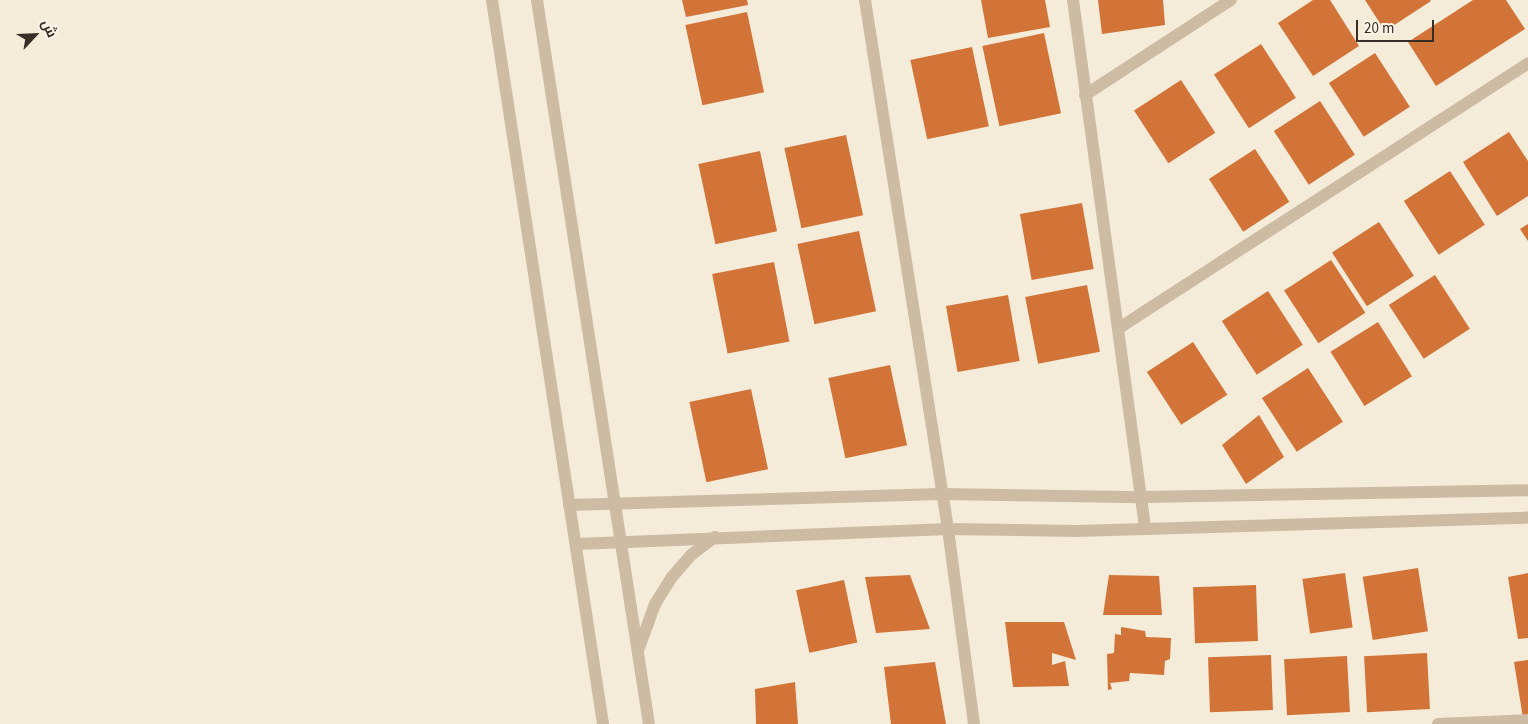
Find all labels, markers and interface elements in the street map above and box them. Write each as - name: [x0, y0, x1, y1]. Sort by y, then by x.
- north arrow: [10, 10, 60, 60]
- scale bar: [1358, 10, 1436, 42]
- text: ش: [36, 16, 61, 41]
- text: 20 m: [1364, 18, 1394, 39]

